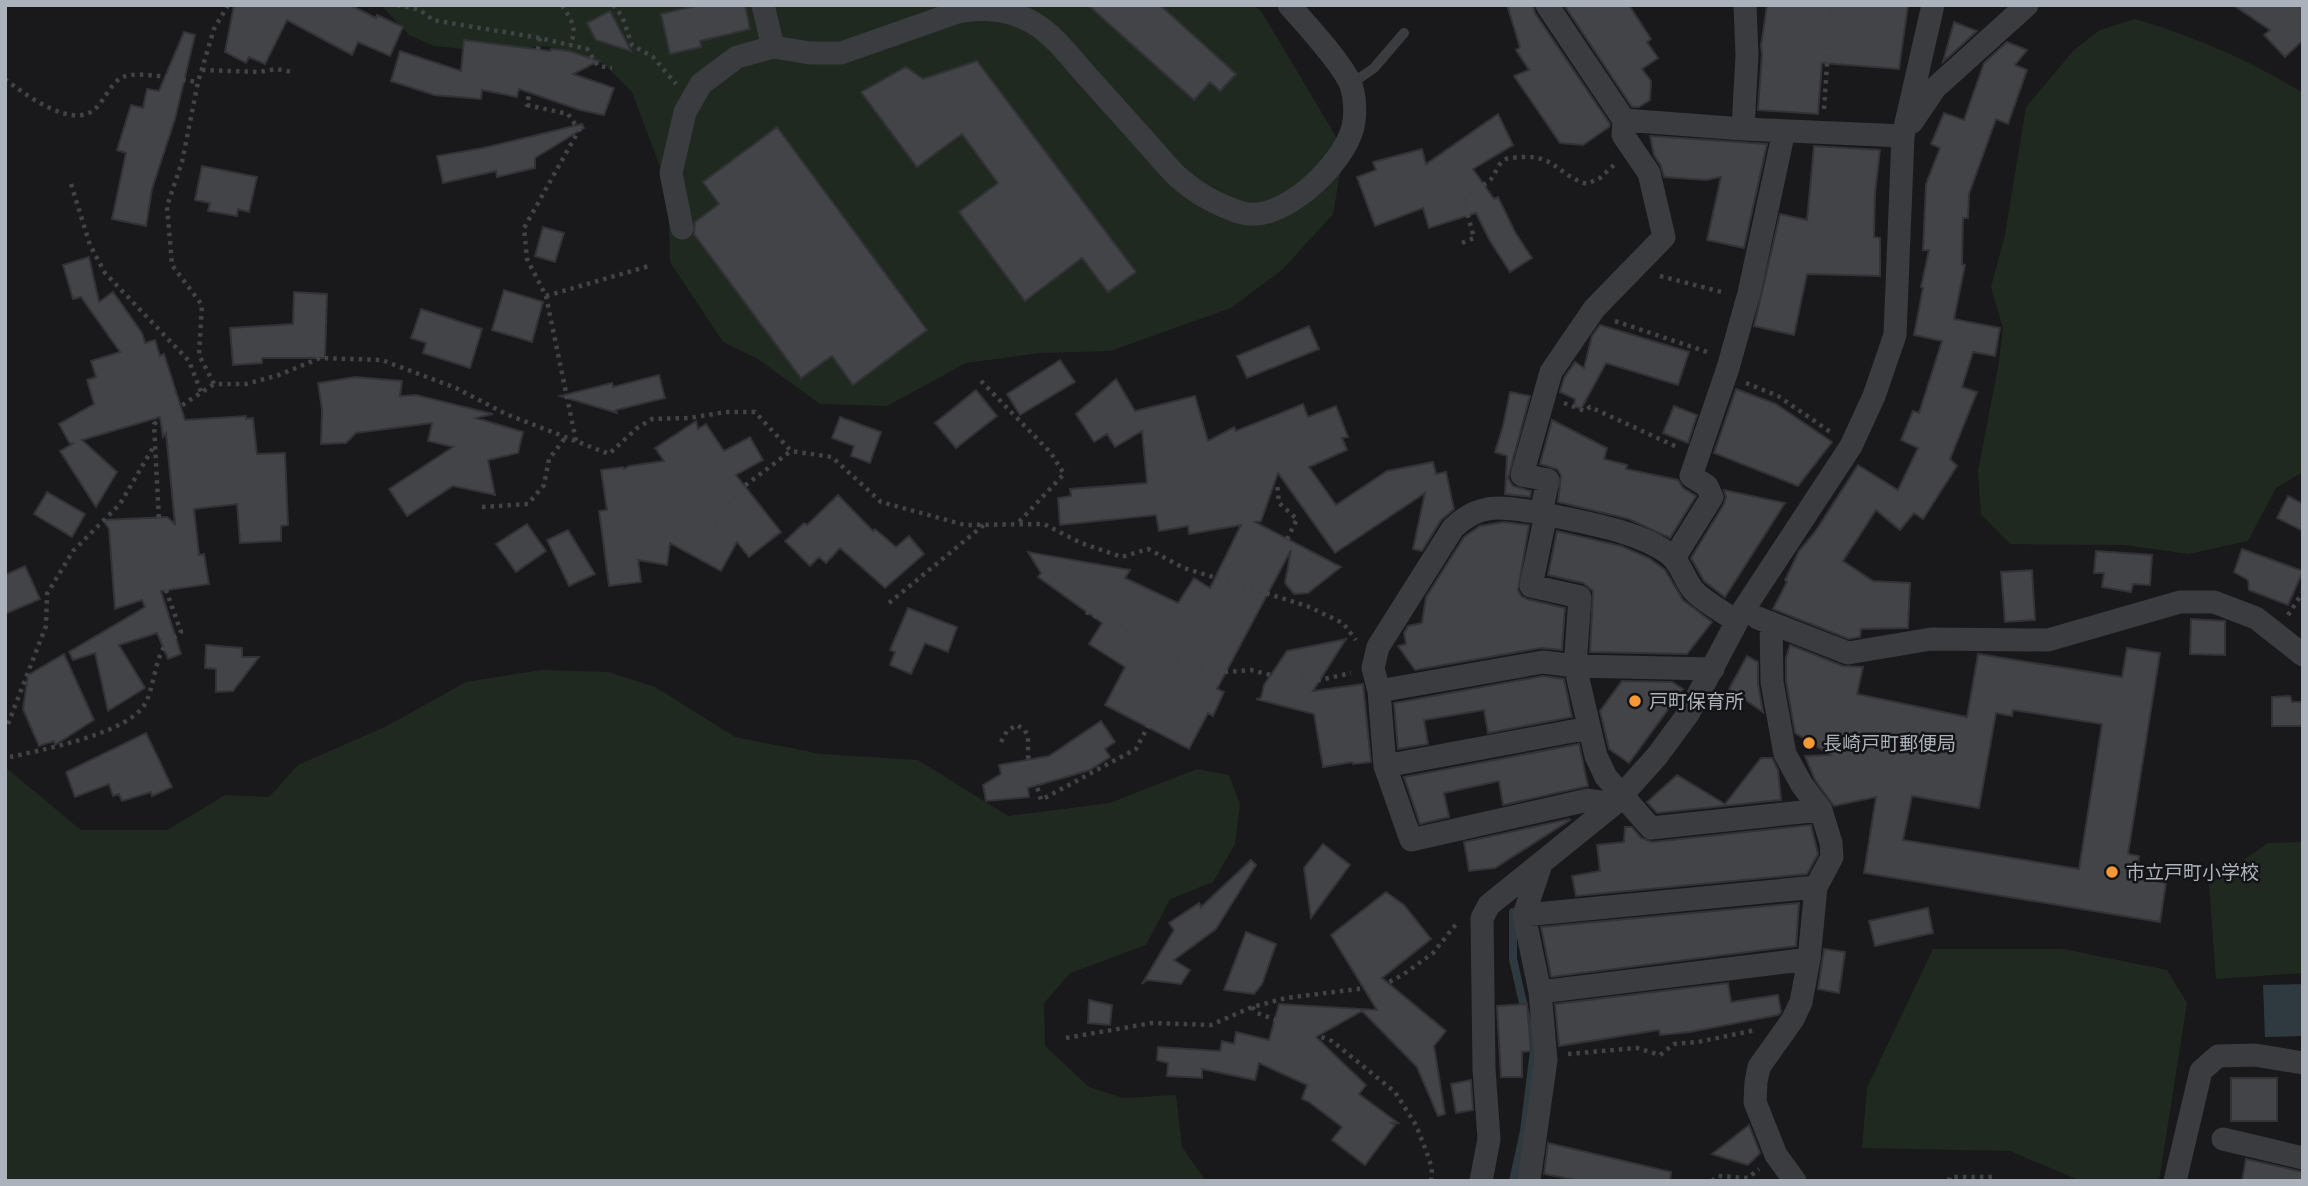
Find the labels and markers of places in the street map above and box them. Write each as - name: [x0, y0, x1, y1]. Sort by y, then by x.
- place label: 戸町保育所: [1649, 690, 1744, 712]
- marker: 戸町保育所: [1627, 693, 1643, 709]
- place label: 長崎戸町郵便局: [1823, 732, 1956, 754]
- marker: 長崎戸町郵便局: [1801, 735, 1817, 751]
- place label: 市立戸町小学校: [2126, 861, 2259, 883]
- marker: 市立戸町小学校: [2104, 864, 2120, 880]

